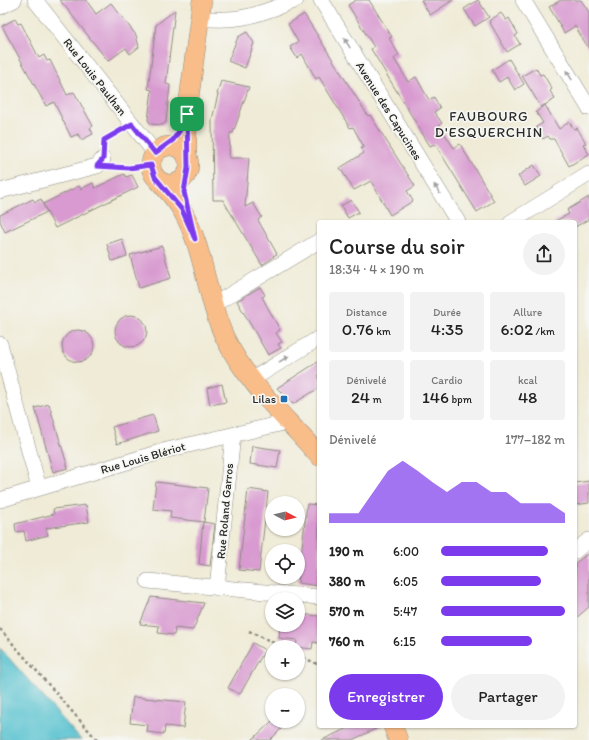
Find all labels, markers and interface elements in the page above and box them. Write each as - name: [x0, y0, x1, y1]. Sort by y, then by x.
- street label: Rue Louis Paulhan: [60, 35, 130, 119]
- one-way arrow: [343, 38, 351, 48]
- street label: Avenue des Capucines: [353, 59, 425, 163]
- one-way arrow: [565, 69, 572, 80]
- pin: [170, 97, 204, 131]
- icon: arrive: [176, 103, 198, 125]
- district label: FAUBOURG D'ESQUERCHIN: [435, 108, 543, 141]
- one-way arrow: [434, 183, 441, 195]
- text: Course du soir: [329, 233, 464, 260]
- button: share: [523, 233, 565, 275]
- text: 18:34 · 4 × 190 m: [329, 262, 424, 277]
- text: Distance: [346, 306, 387, 319]
- text: Durée: [433, 306, 461, 319]
- text: Allure: [513, 306, 542, 319]
- text: 0.76: [342, 319, 374, 339]
- text: 4:35: [431, 319, 463, 339]
- text: 6:02: [501, 319, 533, 339]
- text: km: [374, 325, 391, 338]
- text: /km: [533, 325, 555, 338]
- one-way arrow: [278, 356, 290, 363]
- text: Dénivelé: [346, 374, 386, 387]
- text: Cardio: [431, 374, 463, 387]
- text: kcal: [518, 374, 537, 387]
- text: 24: [351, 387, 370, 407]
- text: 146: [422, 387, 449, 407]
- text: 48: [518, 387, 537, 407]
- place label: Lilas: [252, 392, 276, 406]
- text: m: [370, 393, 382, 406]
- text: bpm: [449, 393, 472, 406]
- marker: Lilas: [279, 394, 289, 404]
- text: Dénivelé: [329, 432, 377, 447]
- text: 177–182 m: [505, 432, 565, 447]
- street label: Rue Louis Blériot: [99, 439, 188, 477]
- street label: Rue Roland Garros: [214, 463, 236, 559]
- north arrow: [265, 496, 305, 536]
- map controls: [265, 496, 305, 728]
- button: locate: [265, 544, 305, 584]
- text: 190 m: [329, 544, 364, 559]
- text: 6:00: [393, 544, 419, 559]
- text: 380 m: [329, 574, 365, 589]
- text: 6:05: [393, 574, 418, 589]
- button: layers: [265, 592, 305, 632]
- text: 570 m: [329, 604, 364, 619]
- text: 5:47: [393, 604, 417, 619]
- text: 760 m: [329, 634, 364, 649]
- text: 6:15: [393, 634, 416, 649]
- button: +: [265, 640, 305, 680]
- button: Enregistrer: [329, 674, 443, 720]
- button: Partager: [451, 674, 565, 720]
- button: −: [265, 688, 305, 728]

